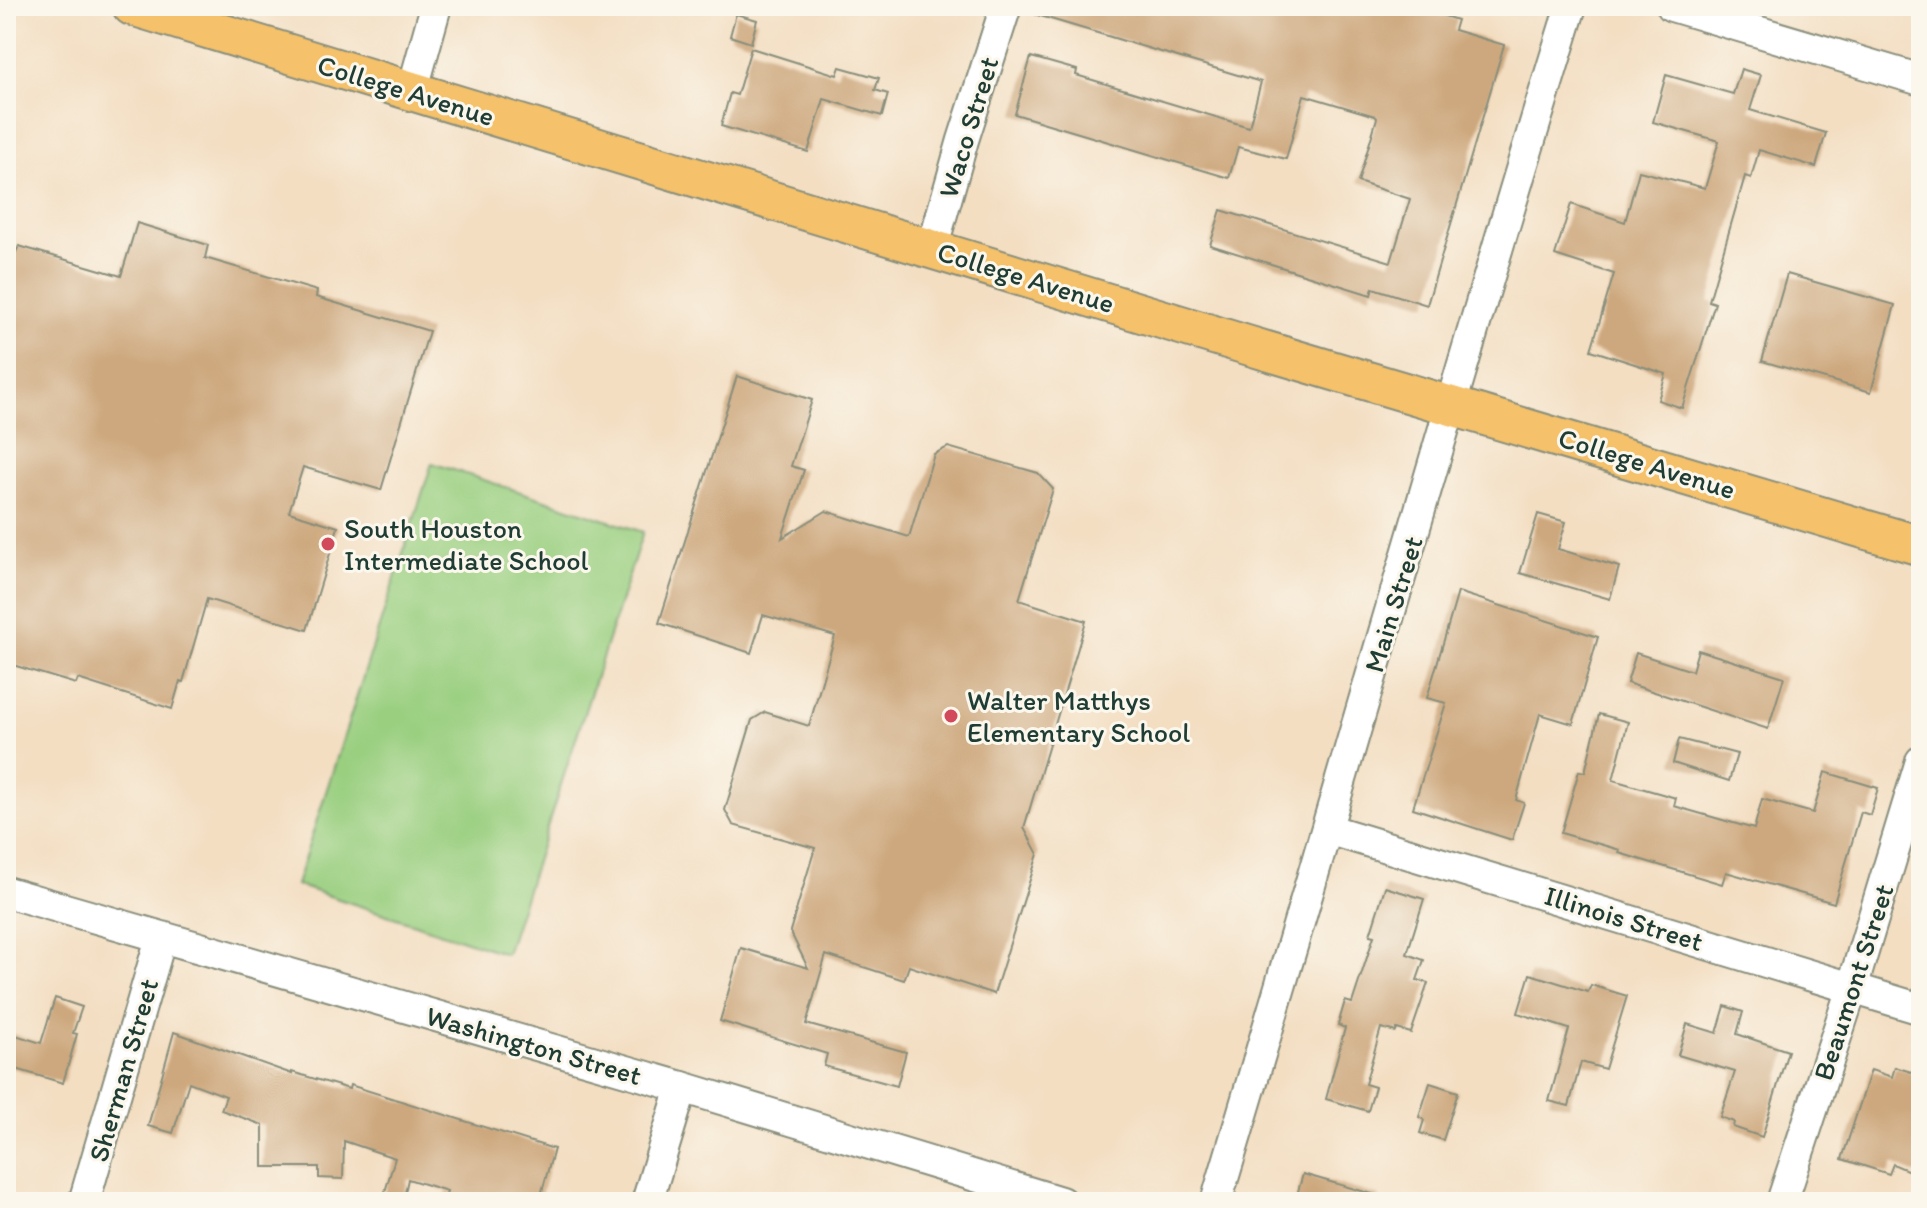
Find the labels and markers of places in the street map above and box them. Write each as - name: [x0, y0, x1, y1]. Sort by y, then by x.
- place label: South Houston Intermediate School: [344, 511, 589, 577]
- marker: South Houston Intermediate School: [319, 535, 337, 553]
- place label: Walter Matthys Elementary School: [967, 683, 1190, 749]
- marker: Walter Matthys Elementary School: [942, 707, 960, 725]

